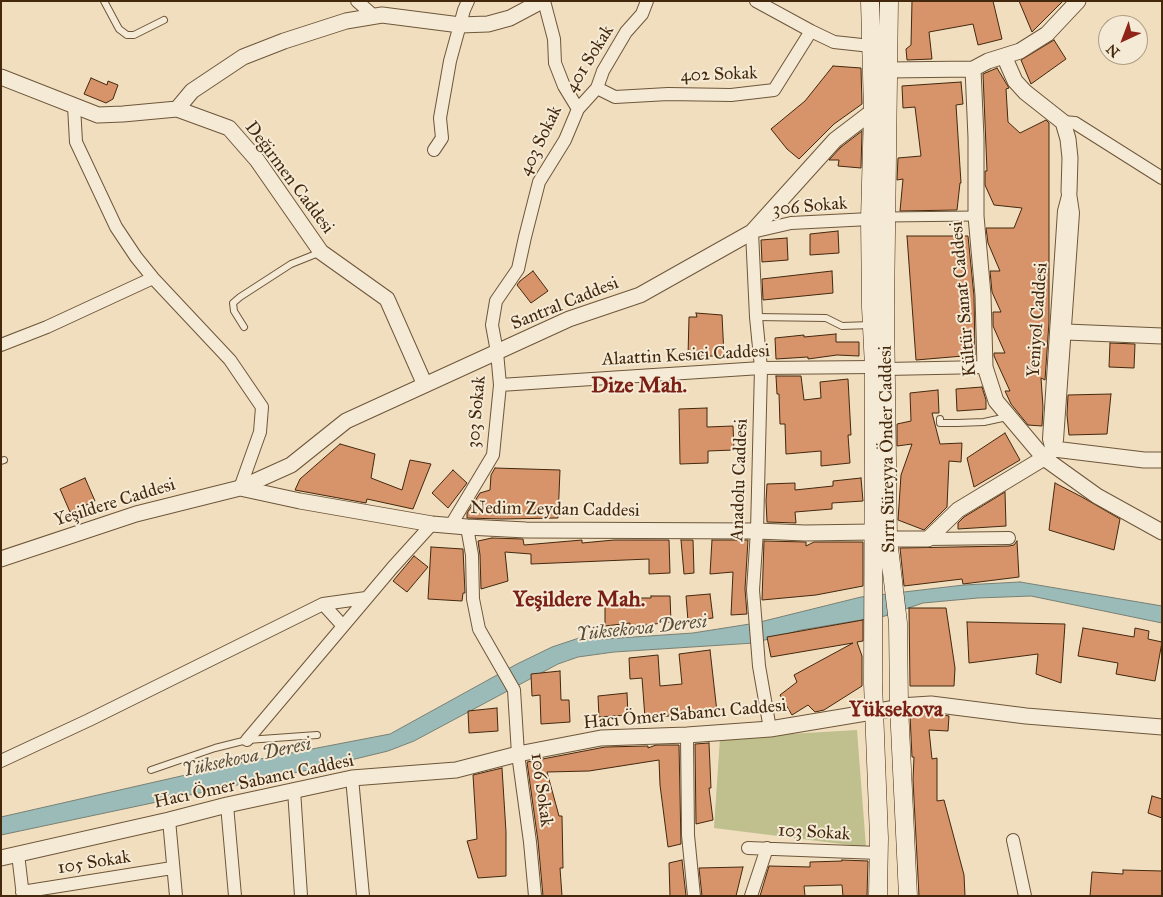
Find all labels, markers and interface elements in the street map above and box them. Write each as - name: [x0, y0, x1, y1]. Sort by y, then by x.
- north arrow: [1098, 15, 1148, 65]
- street label: 401 Sokak: [561, 21, 619, 97]
- text: N: [1103, 40, 1123, 61]
- street label: 402 Sokak: [680, 63, 758, 87]
- street label: 403 Sokak: [515, 102, 567, 180]
- street label: Değirmen Caddesi: [240, 118, 338, 238]
- street label: 306 Sokak: [772, 193, 848, 221]
- street label: Kültür Sanat Caddesi: [946, 220, 982, 378]
- street label: Yeniyol Caddesi: [1023, 262, 1053, 378]
- street label: Santral Caddesi: [508, 273, 622, 335]
- street label: Alaattin Kesici Caddesi: [601, 341, 771, 371]
- street label: Sırrı Süreyya Önder Caddesi: [875, 345, 901, 553]
- district label: Dize Mah.: [591, 374, 687, 400]
- street label: 303 Sokak: [463, 375, 491, 449]
- street label: Anadolu Caddesi: [727, 418, 753, 542]
- street label: Yeşildere Caddesi: [52, 474, 178, 532]
- street label: Nedim Zeydan Caddesi: [470, 498, 640, 522]
- district label: Yeşildere Mah.: [513, 588, 645, 614]
- water label: Yüksekova Deresi: [576, 611, 708, 647]
- street label: Hacı Ömer Sabancı Caddesi: [582, 695, 788, 735]
- district label: Yüksekova: [849, 698, 943, 724]
- water label: Yüksekova Deresi: [180, 733, 314, 783]
- street label: Hacı Ömer Sabancı Caddesi: [152, 750, 356, 814]
- street label: 106 Sokak: [525, 752, 557, 828]
- street label: 103 Sokak: [777, 820, 851, 846]
- street label: 105 Sokak: [56, 847, 132, 879]

